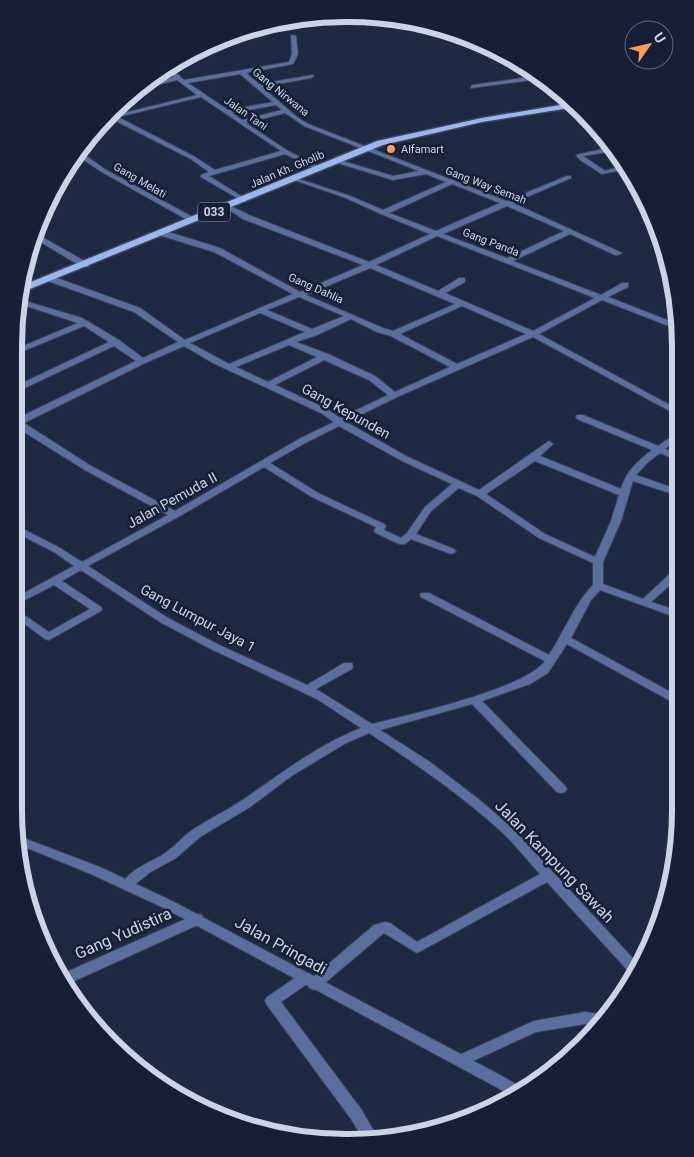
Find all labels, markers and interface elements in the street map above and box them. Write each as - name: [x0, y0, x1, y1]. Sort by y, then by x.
- north arrow: [624, 20, 674, 70]
- text: U: [651, 29, 669, 46]
- street label: Gang Nirwana: [250, 66, 312, 119]
- street label: Jalan Tani: [222, 94, 270, 133]
- marker: Alfamart: [385, 143, 397, 155]
- place label: Alfamart: [401, 143, 444, 156]
- street label: Jalan Kh. Gholib: [248, 148, 326, 191]
- street label: Gang Melati: [111, 160, 168, 201]
- street label: Gang Way Semah: [443, 164, 528, 207]
- road number: 033: [198, 202, 230, 222]
- street label: Gang Panda: [461, 226, 521, 259]
- street label: Gang Dahlia: [286, 271, 345, 306]
- street label: Gang Kepunden: [299, 380, 393, 442]
- street label: Jalan Pemuda II: [124, 469, 220, 531]
- street label: Gang Lumpur Jaya 1: [138, 581, 258, 655]
- street label: Jalan Kampung Sawah: [491, 796, 618, 927]
- street label: Gang Yudistira: [72, 904, 174, 963]
- street label: Jalan Pringadi: [232, 912, 330, 978]

